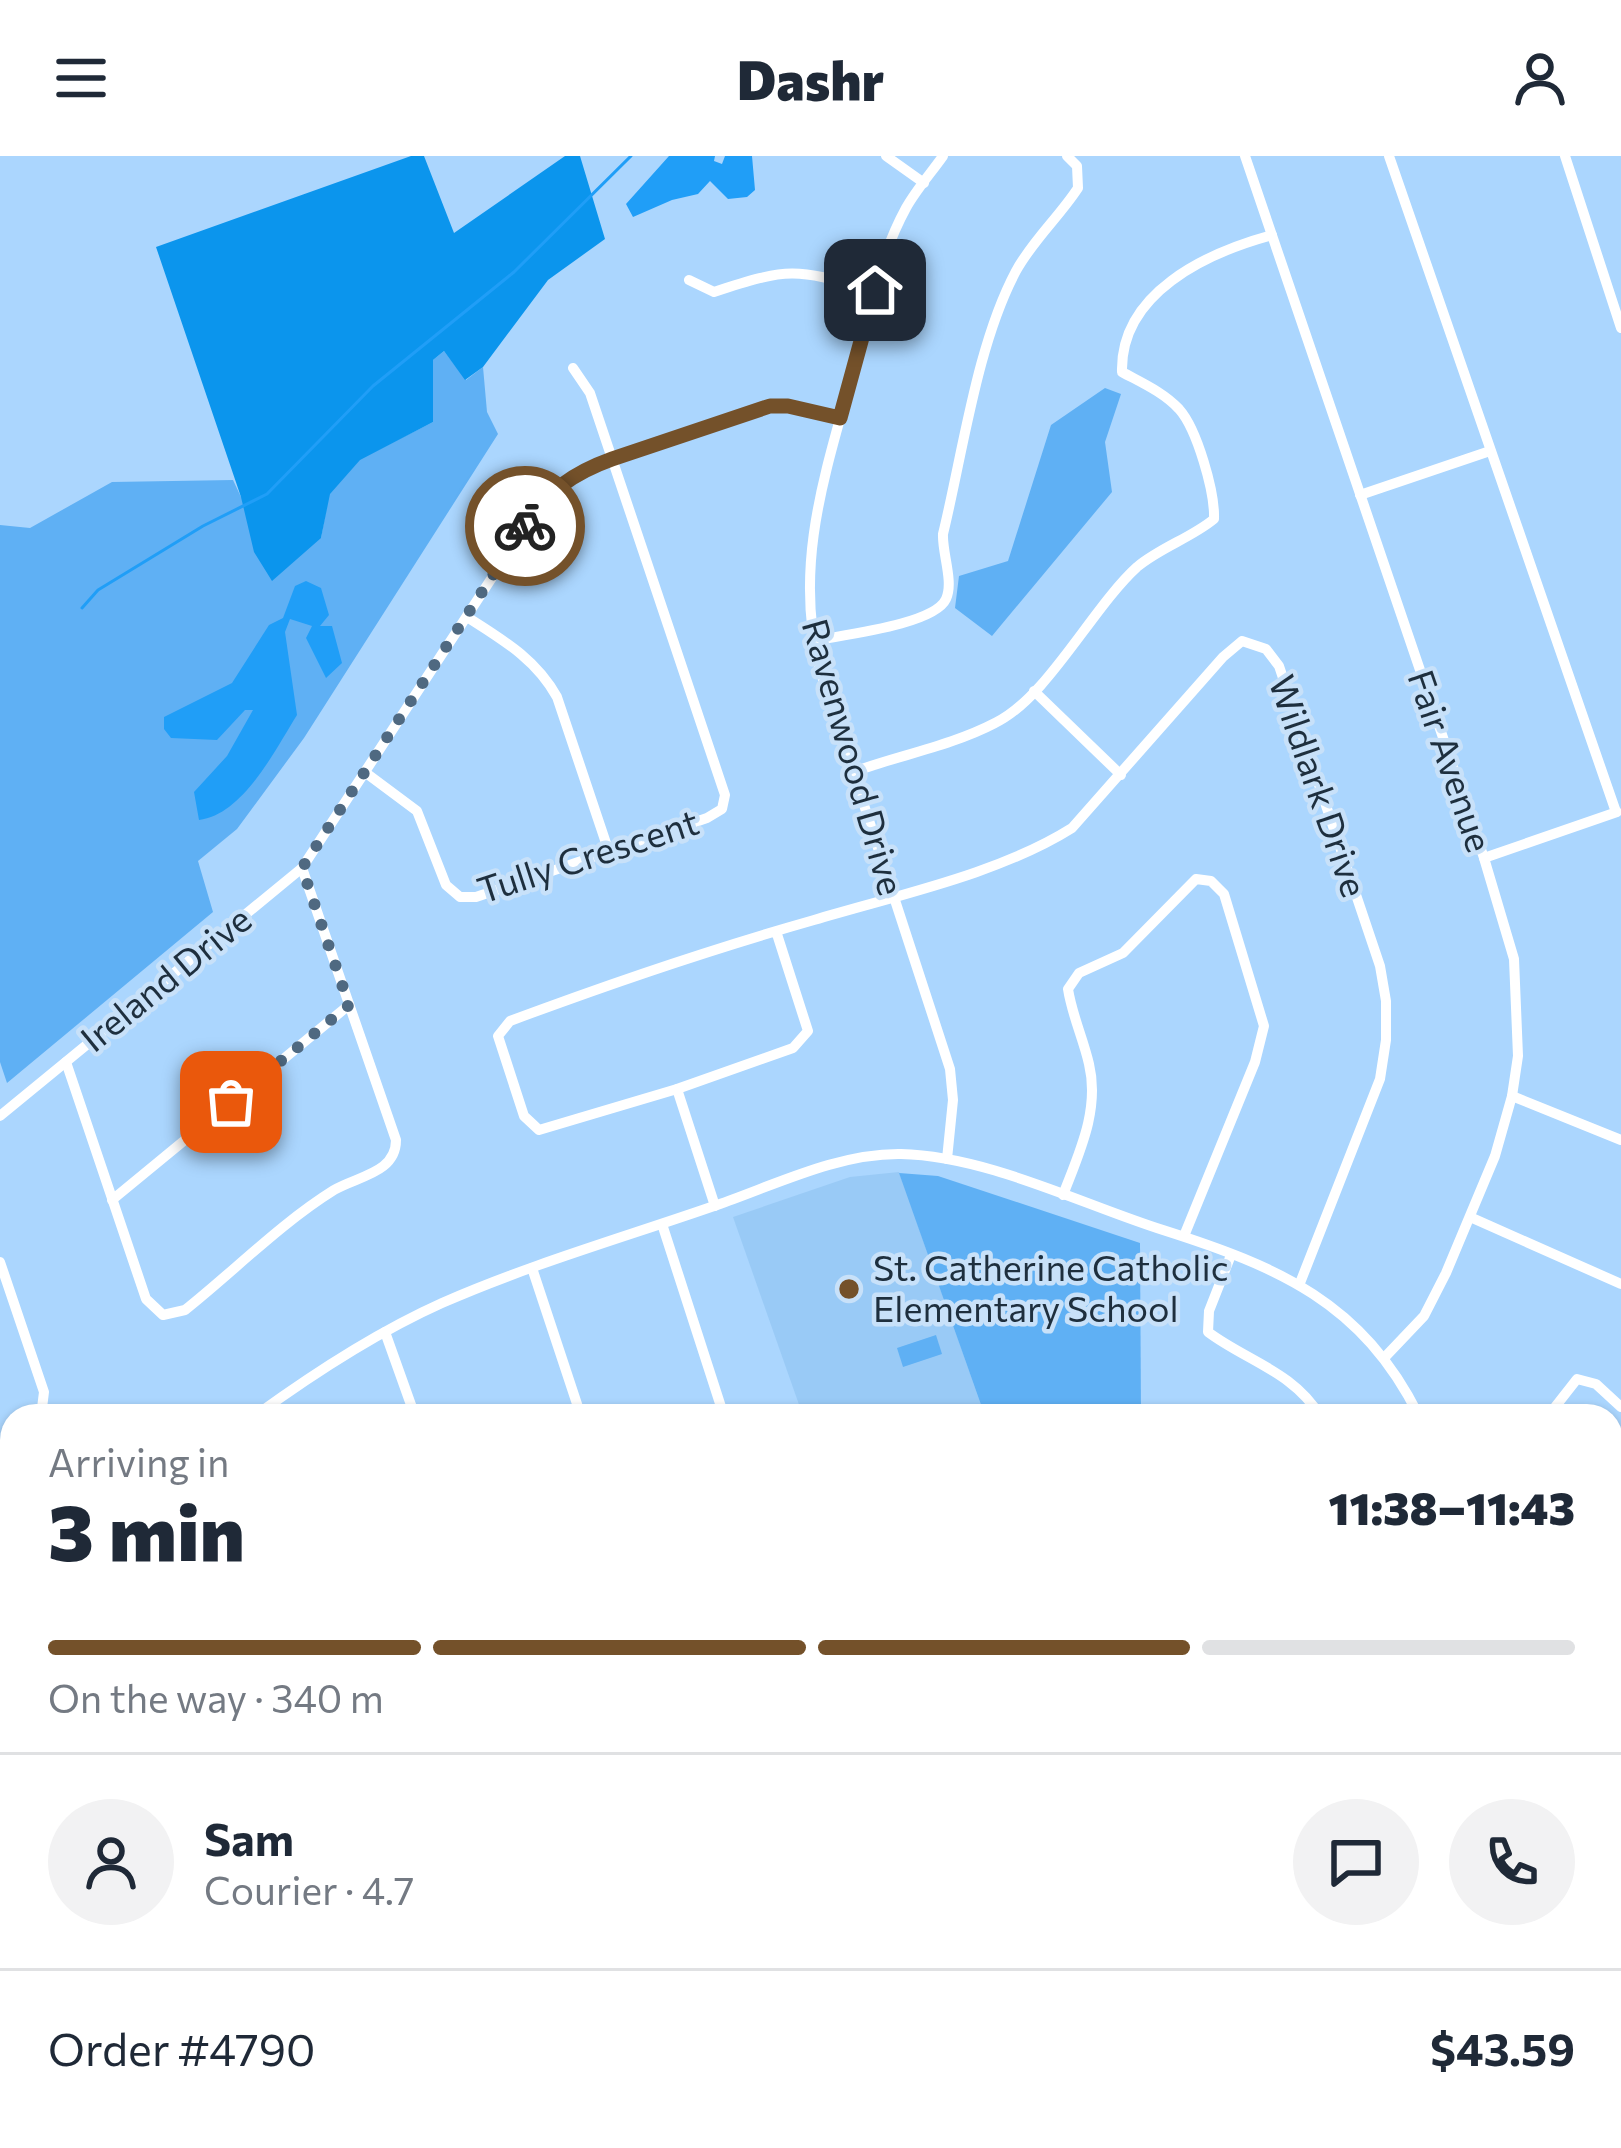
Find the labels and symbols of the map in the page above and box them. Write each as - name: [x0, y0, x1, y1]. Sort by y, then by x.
- pin: [824, 239, 926, 341]
- courier: [465, 466, 585, 586]
- street label: Ravenwood Drive: [794, 613, 915, 900]
- street label: Fair Avenue: [1400, 664, 1504, 857]
- street label: Wildlark Drive: [1261, 669, 1378, 902]
- street label: Tully Crescent: [471, 798, 704, 911]
- street label: Ireland Drive: [71, 896, 259, 1059]
- pin: [180, 1051, 282, 1153]
- place label: St. Catherine Catholic Elementary School: [873, 1244, 1229, 1329]
- marker: St. Catherine Catholic Elementary School: [836, 1276, 862, 1302]

